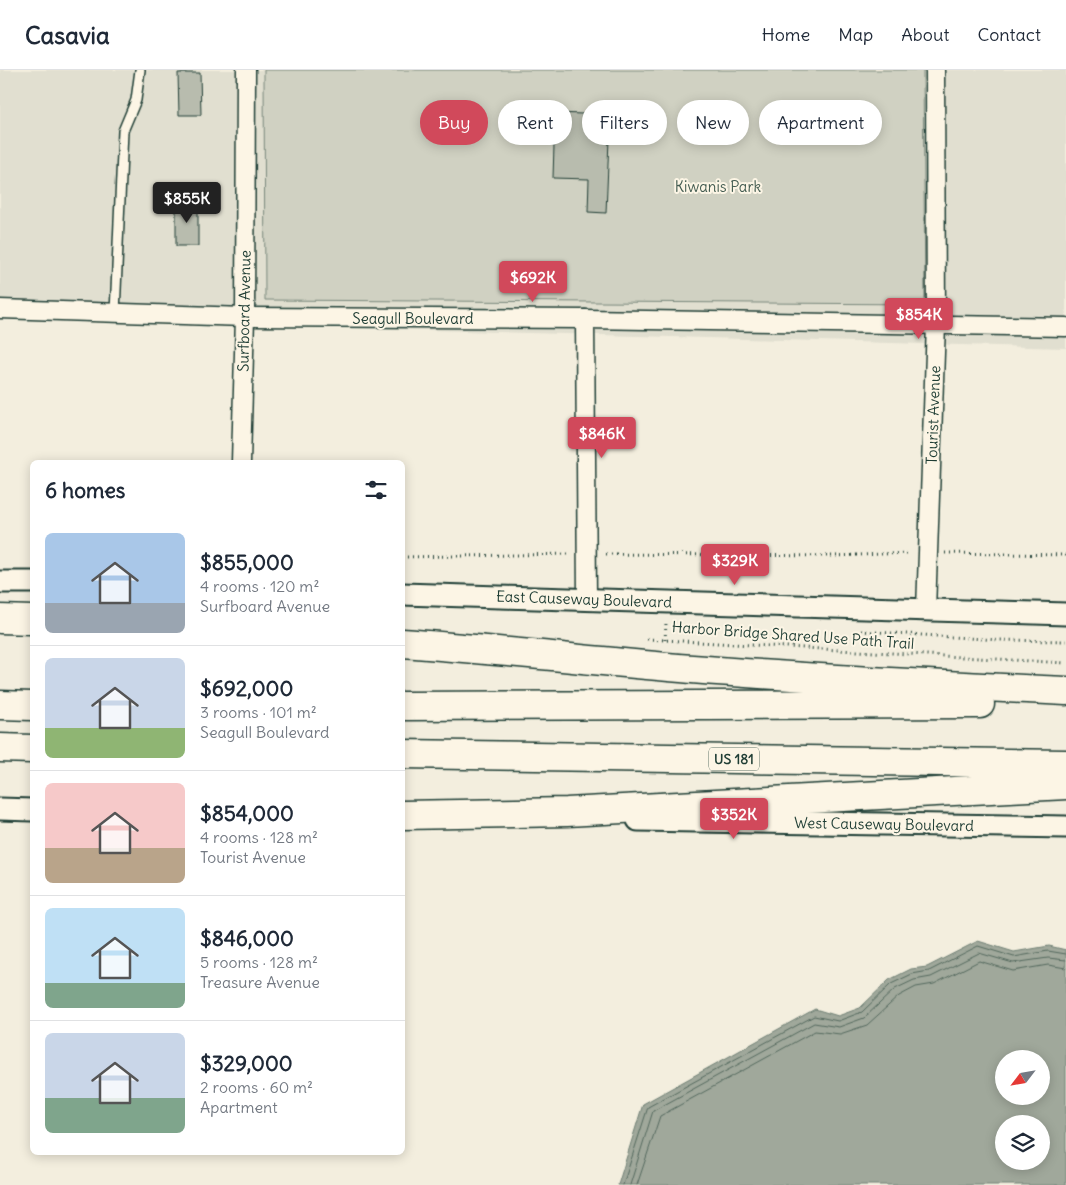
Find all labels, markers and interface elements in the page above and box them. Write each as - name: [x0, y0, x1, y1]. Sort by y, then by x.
- text: Casavia: [25, 20, 110, 50]
- text: Home: [762, 23, 810, 46]
- text: Map: [838, 23, 873, 46]
- text: About: [901, 23, 949, 46]
- text: Contact: [977, 23, 1041, 46]
- chip: Buy: [420, 100, 488, 145]
- chip: Rent: [498, 100, 572, 145]
- chip: Filters: [582, 100, 667, 145]
- chip: New: [677, 100, 749, 145]
- chip: Apartment: [759, 100, 882, 145]
- park label: Kiwanis Park: [675, 177, 762, 196]
- pin: $855K: [152, 182, 222, 224]
- text: $855K: [164, 188, 210, 208]
- street label: Surfboard Avenue: [233, 250, 255, 372]
- pin: $692K: [498, 260, 568, 303]
- text: $692K: [510, 267, 556, 287]
- pin: $854K: [884, 298, 954, 340]
- text: $854K: [896, 304, 942, 324]
- street label: Seagull Boulevard: [352, 309, 474, 328]
- street label: Tourist Avenue: [922, 365, 944, 465]
- pin: $846K: [567, 416, 637, 459]
- text: $846K: [579, 423, 625, 443]
- icon: filters: [362, 476, 390, 504]
- text: 6 homes: [45, 477, 125, 504]
- pin: $329K: [700, 544, 770, 586]
- text: $855,000: [200, 549, 294, 576]
- text: $329K: [712, 550, 758, 570]
- icon: home: [85, 553, 145, 613]
- text: 4 rooms · 120 m²: [200, 576, 319, 596]
- street label: East Causeway Boulevard: [496, 586, 672, 612]
- text: Surfboard Avenue: [200, 596, 330, 616]
- street label: Harbor Bridge Shared Use Path Trail: [671, 617, 915, 653]
- text: $692,000: [200, 675, 293, 702]
- icon: home: [85, 678, 145, 738]
- text: 3 rooms · 101 m²: [200, 702, 317, 722]
- text: Seagull Boulevard: [200, 722, 329, 742]
- road number: US 181: [709, 748, 759, 771]
- pin: $352K: [699, 798, 769, 840]
- text: $854,000: [200, 800, 294, 827]
- icon: home: [85, 803, 145, 863]
- text: $352K: [711, 804, 757, 824]
- street label: West Causeway Boulevard: [794, 813, 974, 835]
- text: 4 rooms · 128 m²: [200, 827, 318, 847]
- text: Tourist Avenue: [200, 847, 306, 867]
- text: $846,000: [200, 925, 294, 952]
- icon: home: [85, 928, 145, 988]
- text: 5 rooms · 128 m²: [200, 952, 318, 972]
- text: Treasure Avenue: [200, 972, 320, 992]
- text: $329,000: [200, 1050, 293, 1077]
- north arrow: [995, 1050, 1050, 1105]
- map controls: [995, 1050, 1050, 1170]
- icon: home: [85, 1053, 145, 1113]
- text: 2 rooms · 60 m²: [200, 1077, 313, 1097]
- text: Apartment: [200, 1097, 278, 1117]
- button: layers: [995, 1115, 1050, 1170]

